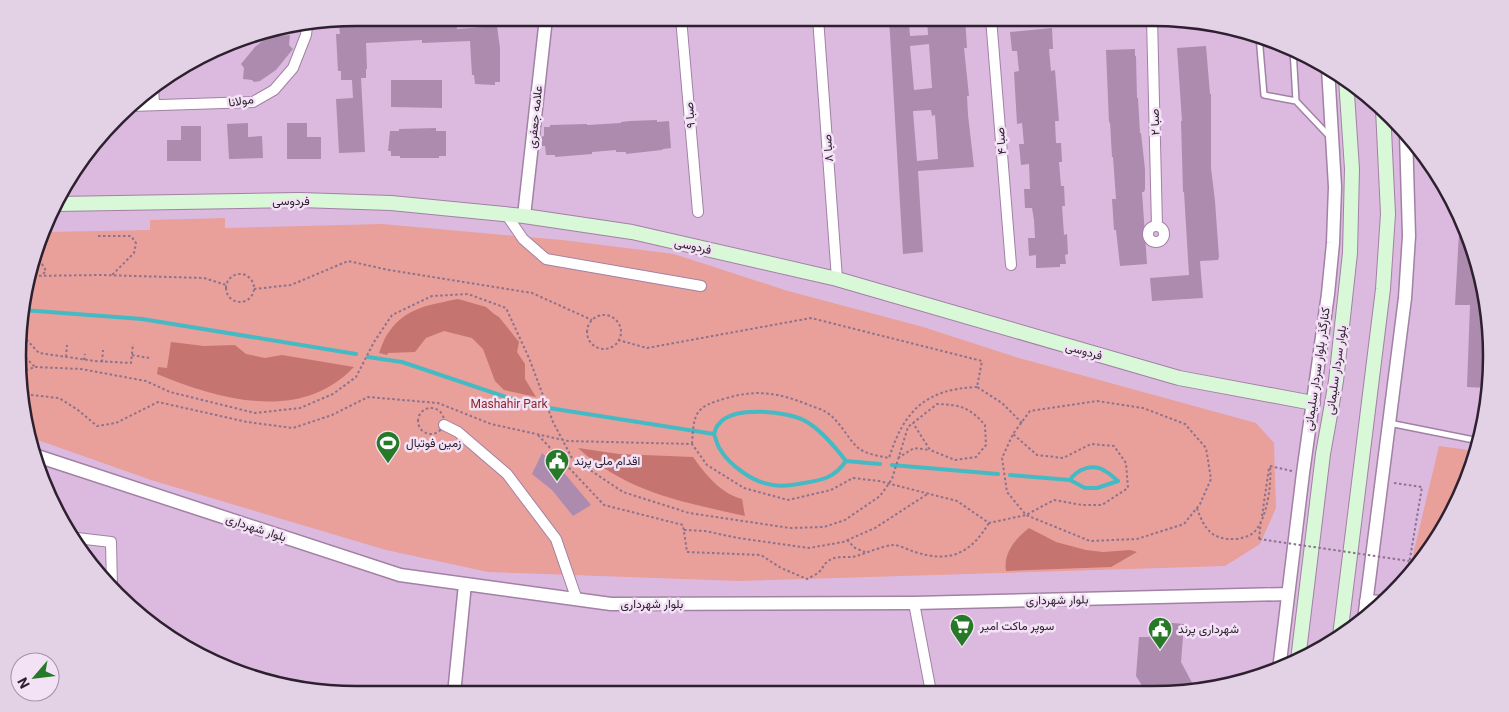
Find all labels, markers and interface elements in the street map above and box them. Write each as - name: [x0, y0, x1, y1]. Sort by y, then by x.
- street label: علامه جعفری: [525, 85, 546, 149]
- street label: مولانا: [228, 92, 255, 111]
- street label: صبا ۹: [682, 101, 698, 129]
- street label: صبا ۲: [1148, 108, 1162, 136]
- street label: صبا ۴: [993, 127, 1009, 155]
- street label: صبا ۸: [820, 134, 836, 162]
- street label: فردوسی: [272, 194, 310, 209]
- street label: فردوسی: [673, 235, 713, 258]
- street label: کنارگذر بلوار سردار سلیمانی: [1301, 306, 1334, 432]
- street label: بلوار سردار سلیمانی: [1323, 324, 1350, 416]
- street label: فردوسی: [1064, 339, 1104, 364]
- park label: Mashahir Park: [470, 397, 548, 411]
- sports icon: زمین فوتبال: [375, 430, 401, 464]
- place label: زمین فوتبال: [406, 436, 461, 451]
- public building icon: اقدام ملی پرند: [544, 448, 570, 482]
- place label: اقدام ملی پرند: [574, 454, 640, 469]
- street label: بلوار شهرداری: [224, 512, 288, 545]
- street label: بلوار شهرداری: [1025, 592, 1089, 609]
- street label: بلوار شهرداری: [621, 597, 683, 612]
- supermarket icon: سوپر ماکت امیر: [949, 613, 975, 647]
- public building icon: شهرداری پرند: [1147, 616, 1173, 650]
- place label: سوپر ماکت امیر: [979, 619, 1054, 634]
- place label: شهرداری پرند: [1178, 622, 1239, 637]
- north arrow: [10, 652, 60, 702]
- text: N: [14, 675, 33, 691]

